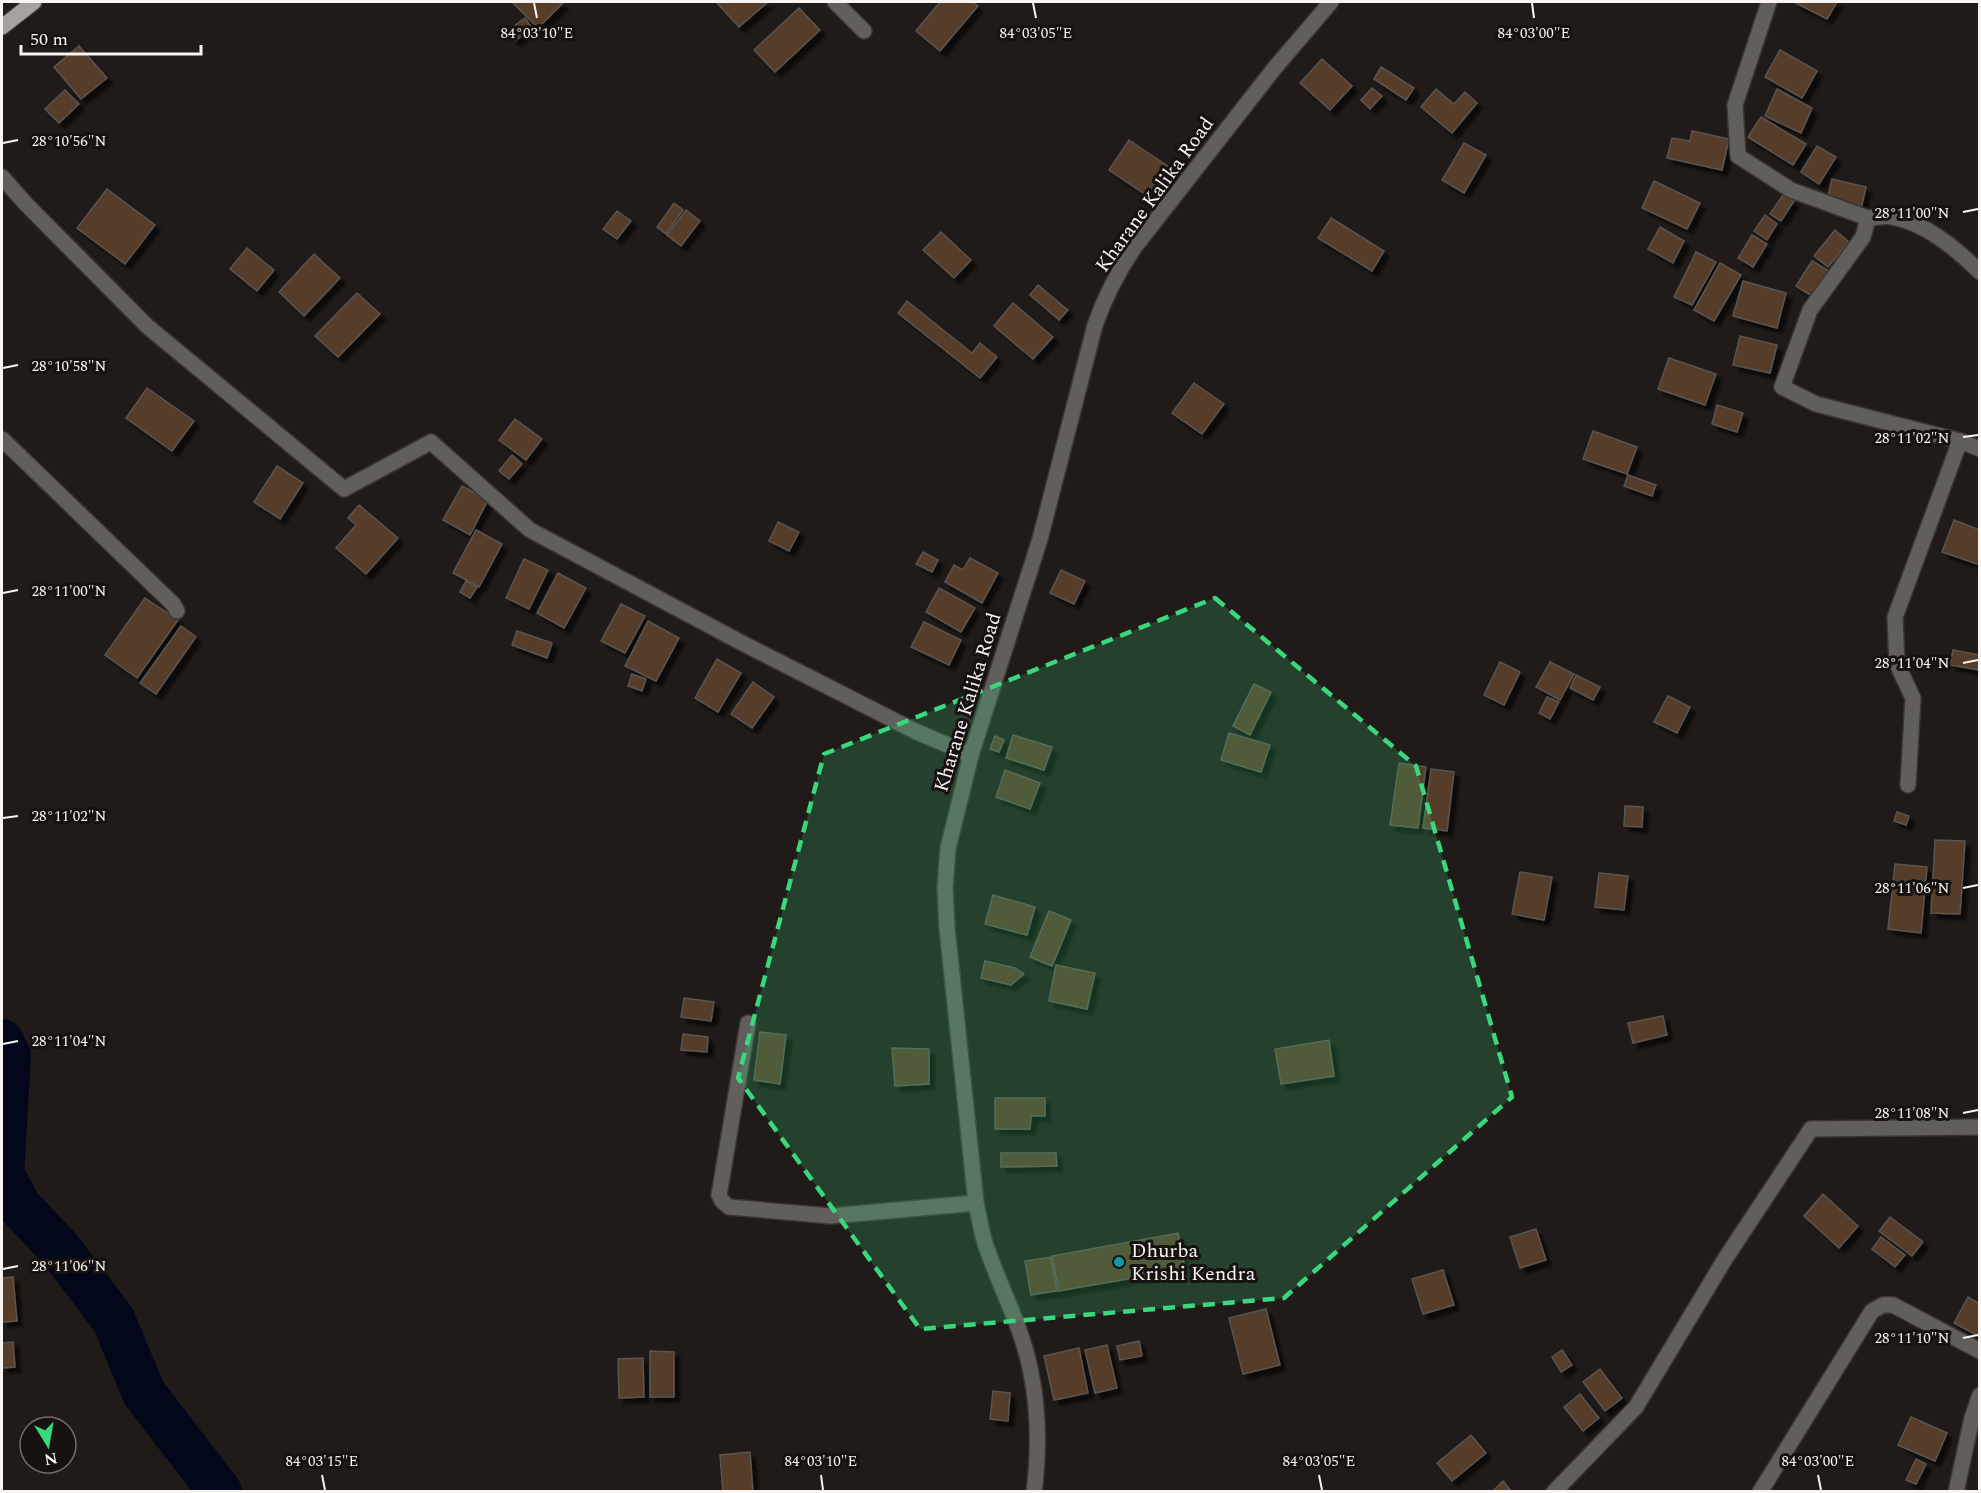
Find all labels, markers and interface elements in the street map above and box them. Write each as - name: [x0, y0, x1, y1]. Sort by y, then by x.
- scale bar: [21, 18, 201, 56]
- text: 84°03'10"E: [501, 22, 573, 45]
- text: 84°03'05"E: [1000, 22, 1072, 45]
- text: 84°03'00"E: [1498, 22, 1570, 45]
- text: 50 m: [30, 26, 68, 53]
- street label: Kharane Kalika Road: [1088, 111, 1222, 279]
- text: 28°10'56"N: [32, 130, 107, 153]
- text: 28°11'00"N: [1875, 202, 1950, 225]
- text: 28°10'58"N: [32, 355, 107, 378]
- text: 28°11'02"N: [1875, 427, 1950, 450]
- text: 28°11'00"N: [32, 580, 107, 603]
- street label: Kharane Kalika Road: [926, 609, 1010, 796]
- text: 28°11'04"N: [1875, 652, 1950, 675]
- text: 28°11'02"N: [32, 805, 107, 828]
- text: 28°11'06"N: [1875, 877, 1950, 900]
- text: 28°11'04"N: [32, 1030, 107, 1053]
- text: 28°11'08"N: [1875, 1102, 1950, 1125]
- place label: Dhurba Krishi Kendra: [1131, 1236, 1256, 1289]
- text: 28°11'06"N: [32, 1255, 107, 1278]
- marker: Dhurba Krishi Kendra: [1112, 1255, 1126, 1269]
- text: 28°11'10"N: [1875, 1327, 1950, 1350]
- north arrow: [18, 1415, 78, 1475]
- text: N: [42, 1446, 59, 1472]
- text: 84°03'15"E: [286, 1450, 358, 1473]
- text: 84°03'10"E: [785, 1450, 857, 1473]
- text: 84°03'05"E: [1283, 1450, 1355, 1473]
- text: 84°03'00"E: [1782, 1450, 1854, 1473]

